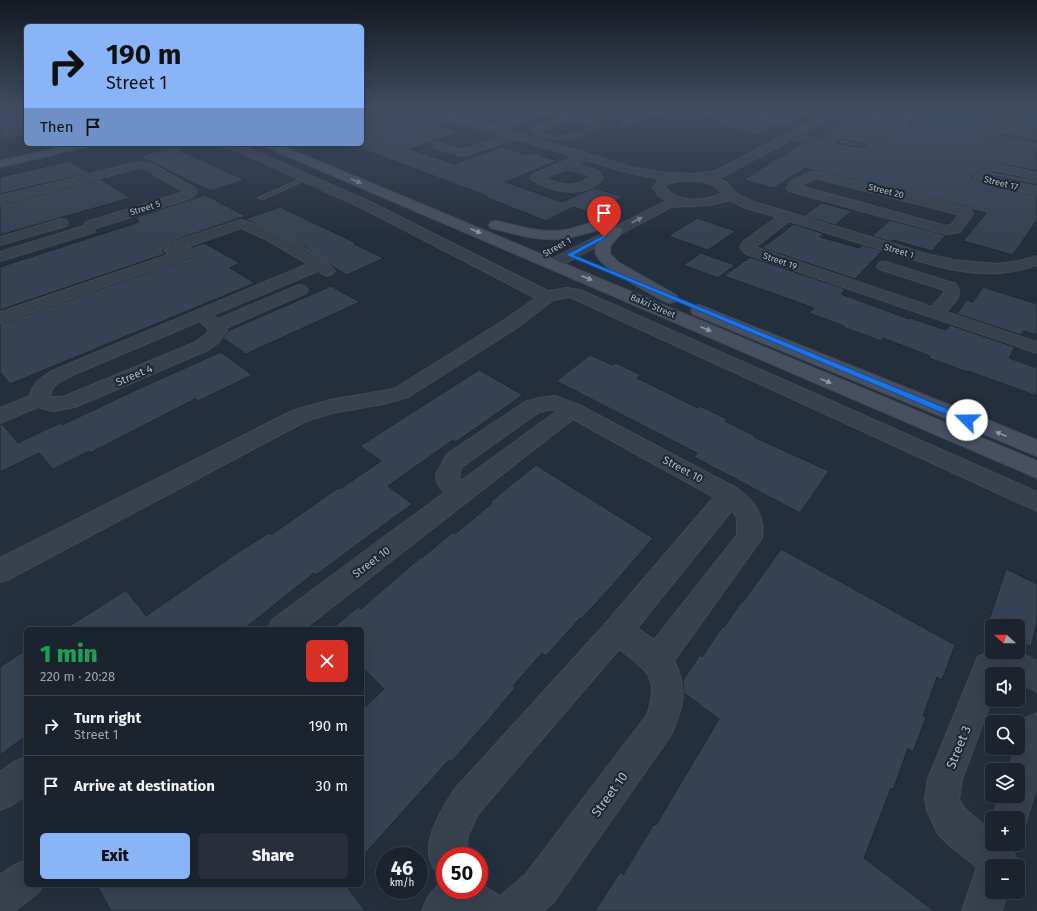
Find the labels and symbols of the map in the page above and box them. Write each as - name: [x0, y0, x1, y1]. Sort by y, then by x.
- street label: Street 17: [983, 174, 1019, 192]
- one-way arrow: [350, 178, 361, 184]
- street label: Street 20: [867, 182, 905, 200]
- pin: [587, 196, 621, 237]
- street label: Street 5: [129, 198, 162, 217]
- one-way arrow: [631, 217, 643, 223]
- one-way arrow: [470, 229, 482, 235]
- street label: Street 1: [541, 235, 573, 259]
- street label: Street 1: [883, 242, 915, 260]
- street label: Street 19: [762, 251, 799, 272]
- one-way arrow: [581, 275, 592, 281]
- street label: Bakri Street: [629, 292, 678, 320]
- one-way arrow: [701, 327, 713, 333]
- street label: Street 4: [114, 362, 155, 389]
- one-way arrow: [820, 378, 831, 384]
- position arrow: [946, 399, 988, 441]
- one-way arrow: [994, 430, 1006, 436]
- street label: Street 10: [660, 453, 705, 485]
- street label: Street 10: [350, 544, 393, 581]
- north arrow: [985, 619, 1025, 659]
- street label: Street 3: [943, 723, 974, 771]
- street label: Street 10: [588, 769, 631, 820]
- speed limit sign: 50: [436, 847, 488, 899]

